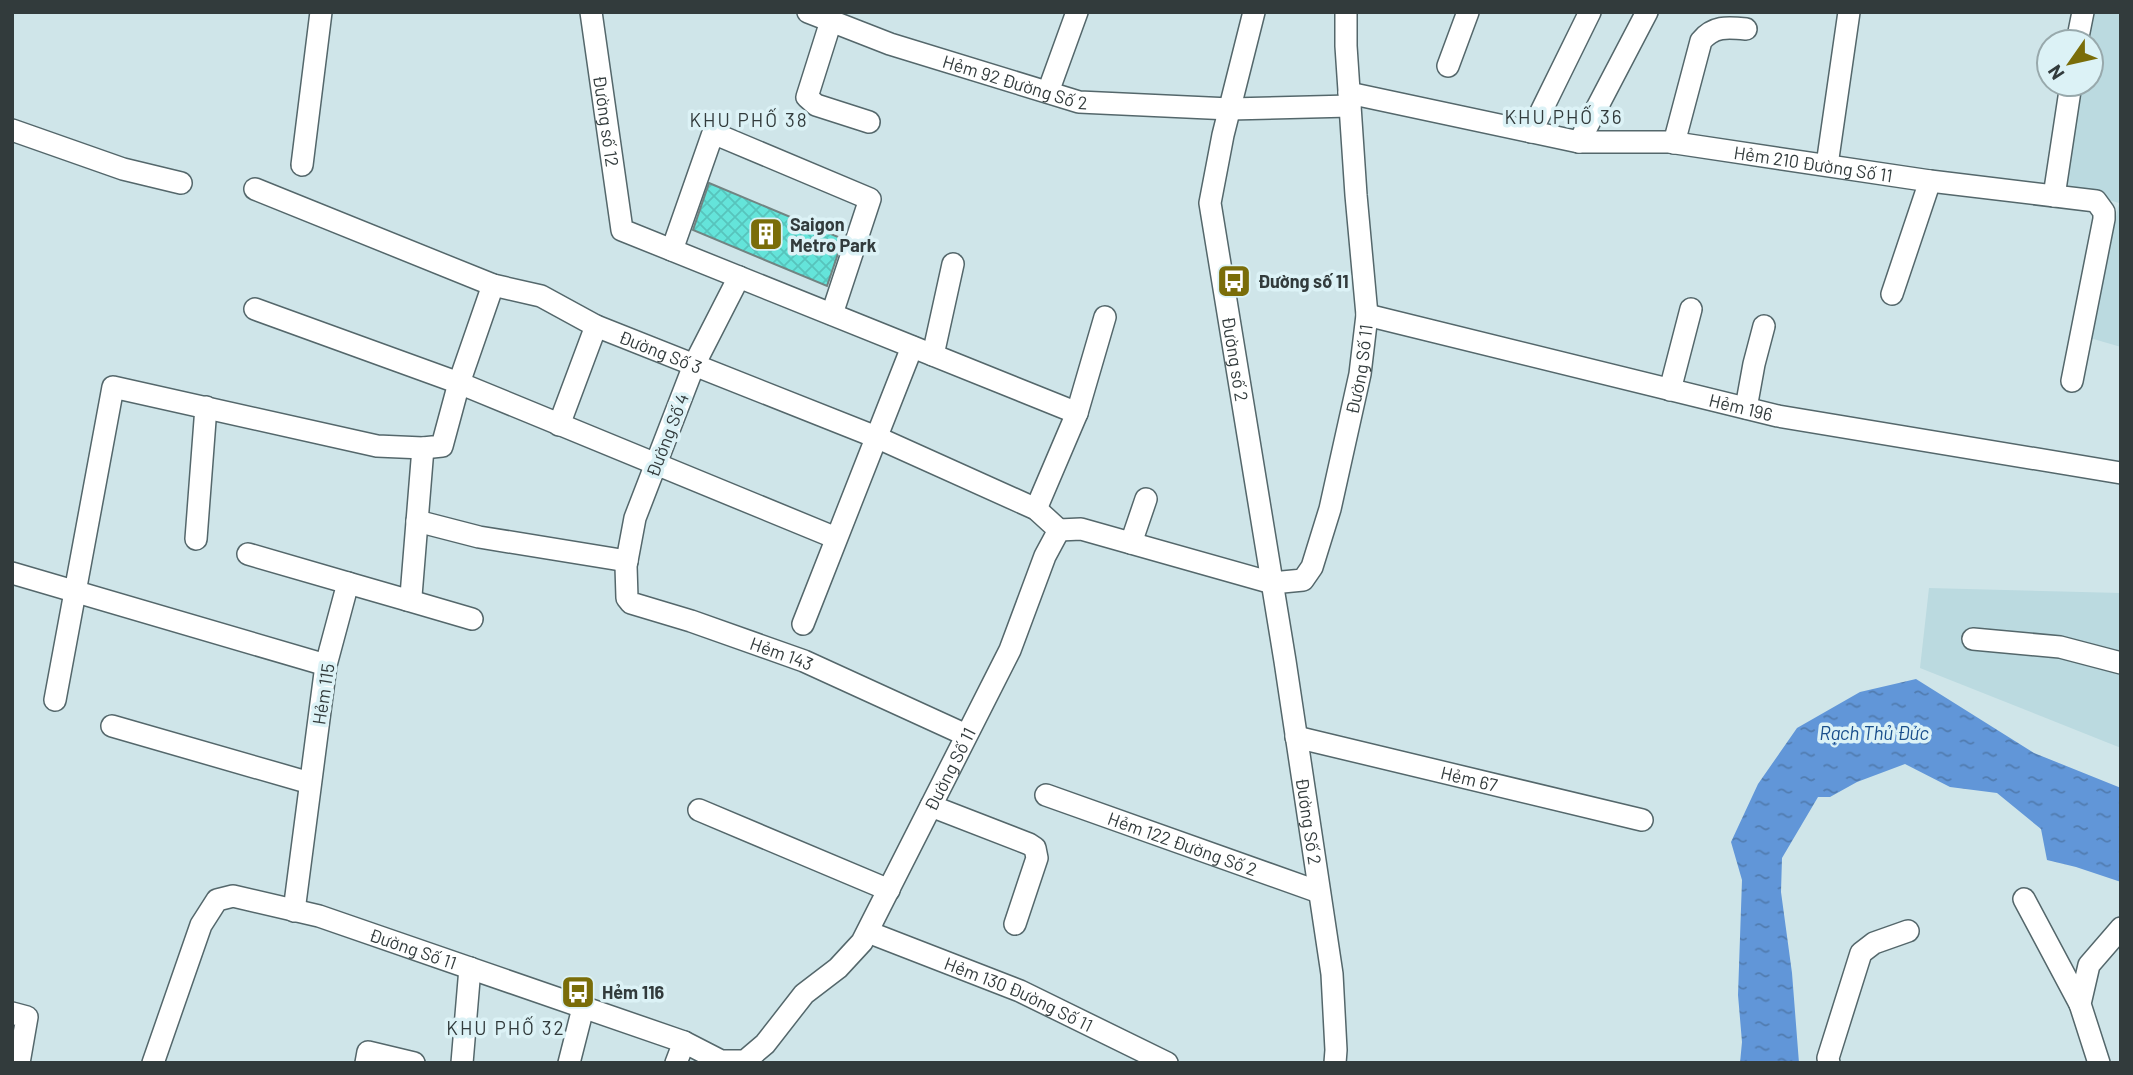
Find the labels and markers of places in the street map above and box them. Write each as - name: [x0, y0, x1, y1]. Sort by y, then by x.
- place label: Saigon Metro Park: [790, 213, 877, 256]
- building icon: Saigon Metro Park: [747, 215, 785, 253]
- bus stop icon: Đường số 11: [1215, 262, 1253, 300]
- place label: Đường số 11: [1258, 270, 1349, 292]
- bus stop icon: Hẻm 116: [559, 973, 597, 1011]
- place label: Hẻm 116: [602, 981, 665, 1003]

